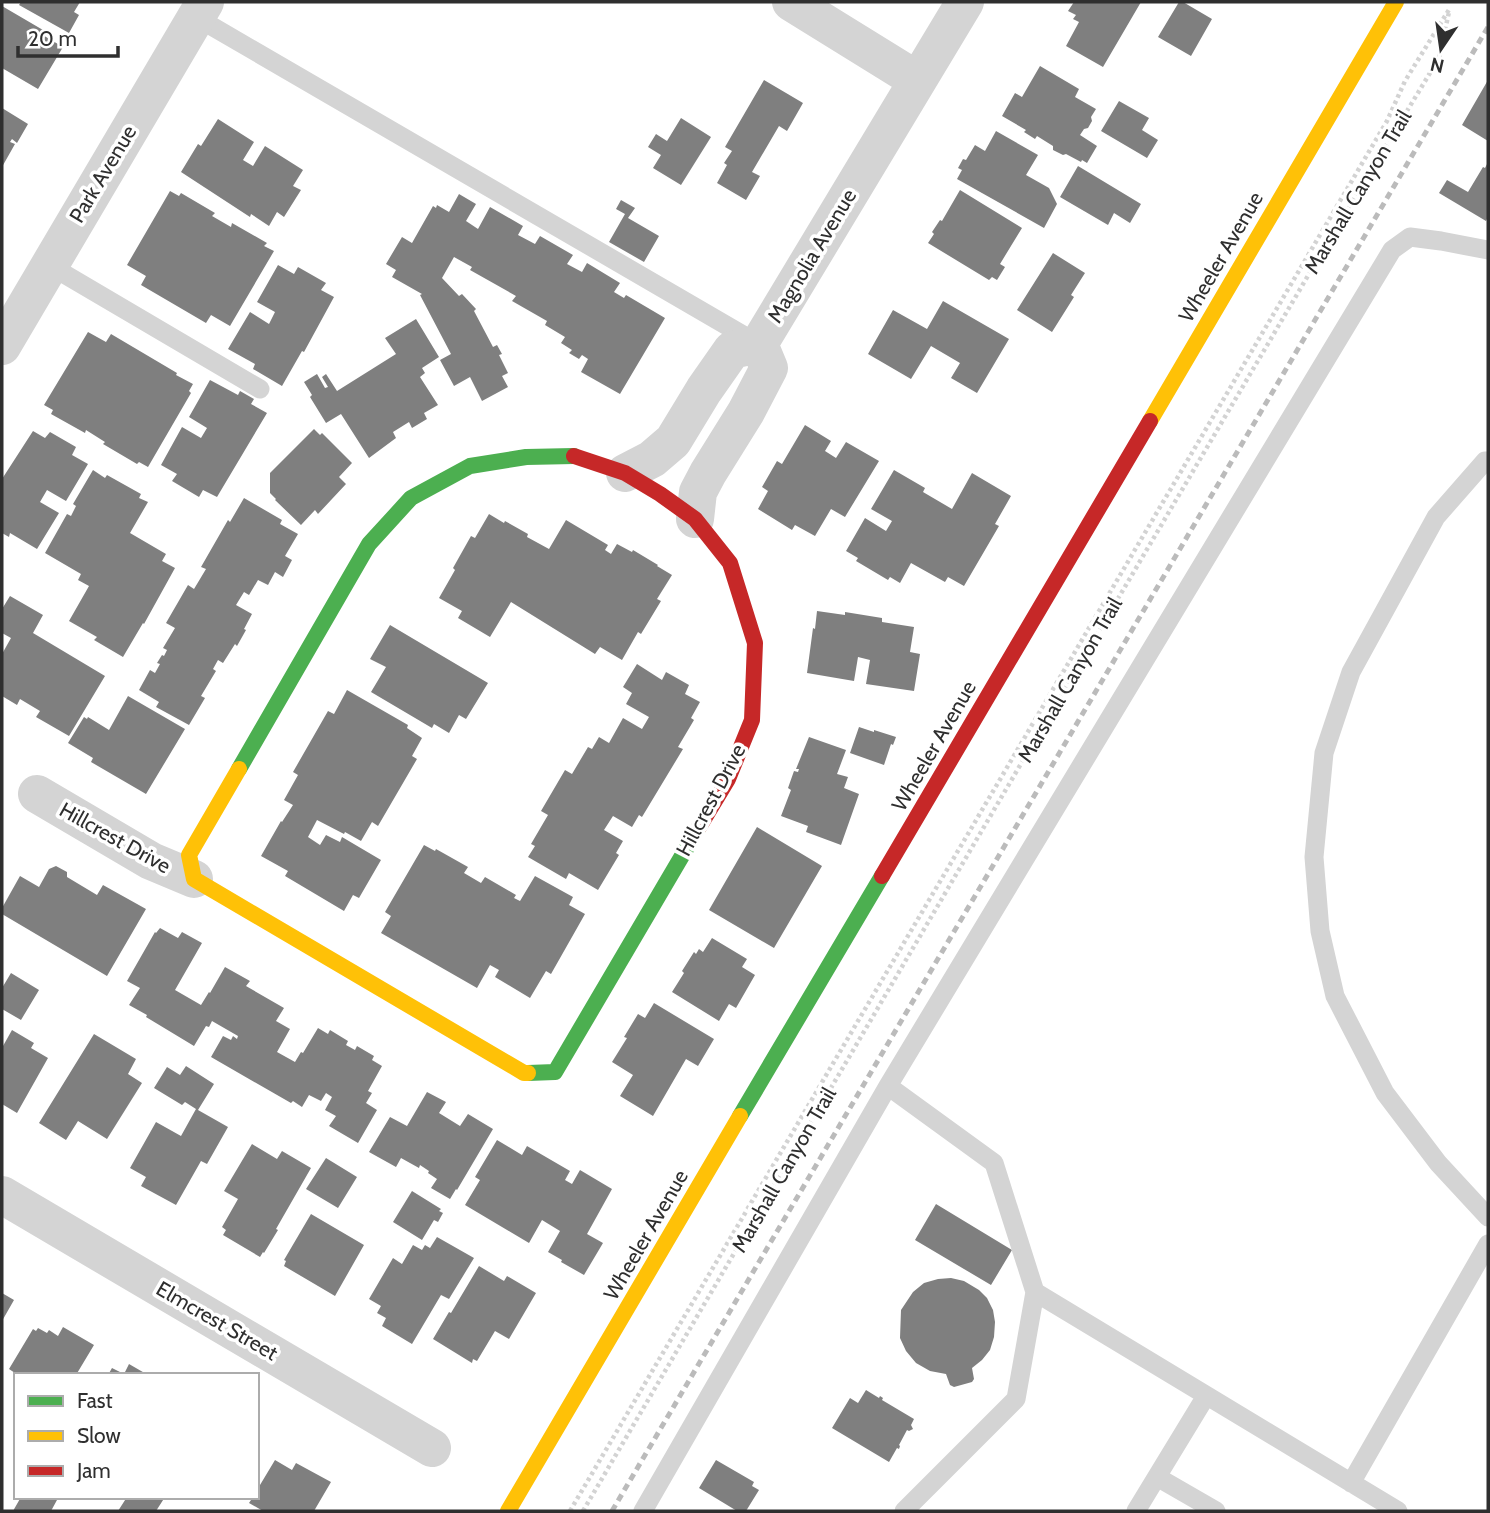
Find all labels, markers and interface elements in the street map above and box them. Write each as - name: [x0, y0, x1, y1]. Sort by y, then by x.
- scale bar: [18, 14, 117, 58]
- north arrow: [1406, 14, 1476, 84]
- text: 20 m: [28, 26, 77, 51]
- text: N: [1428, 52, 1446, 78]
- street label: Marshall Canyon Trail: [1299, 105, 1416, 278]
- street label: Park Avenue: [64, 120, 142, 227]
- street label: Magnolia Avenue: [762, 184, 861, 327]
- street label: Wheeler Avenue: [1173, 187, 1268, 326]
- street label: Marshall Canyon Trail: [1012, 593, 1127, 767]
- street label: Wheeler Avenue: [886, 676, 981, 815]
- street label: Hillcrest Drive: [671, 739, 751, 860]
- street label: Hillcrest Drive: [55, 797, 175, 878]
- street label: Marshall Canyon Trail: [726, 1083, 841, 1257]
- street label: Wheeler Avenue: [598, 1165, 693, 1304]
- street label: Elmcrest Street: [152, 1276, 282, 1365]
- legend: [14, 1373, 259, 1499]
- text: Fast: [77, 1388, 113, 1413]
- text: Slow: [77, 1423, 121, 1448]
- text: Jam: [76, 1458, 111, 1483]

